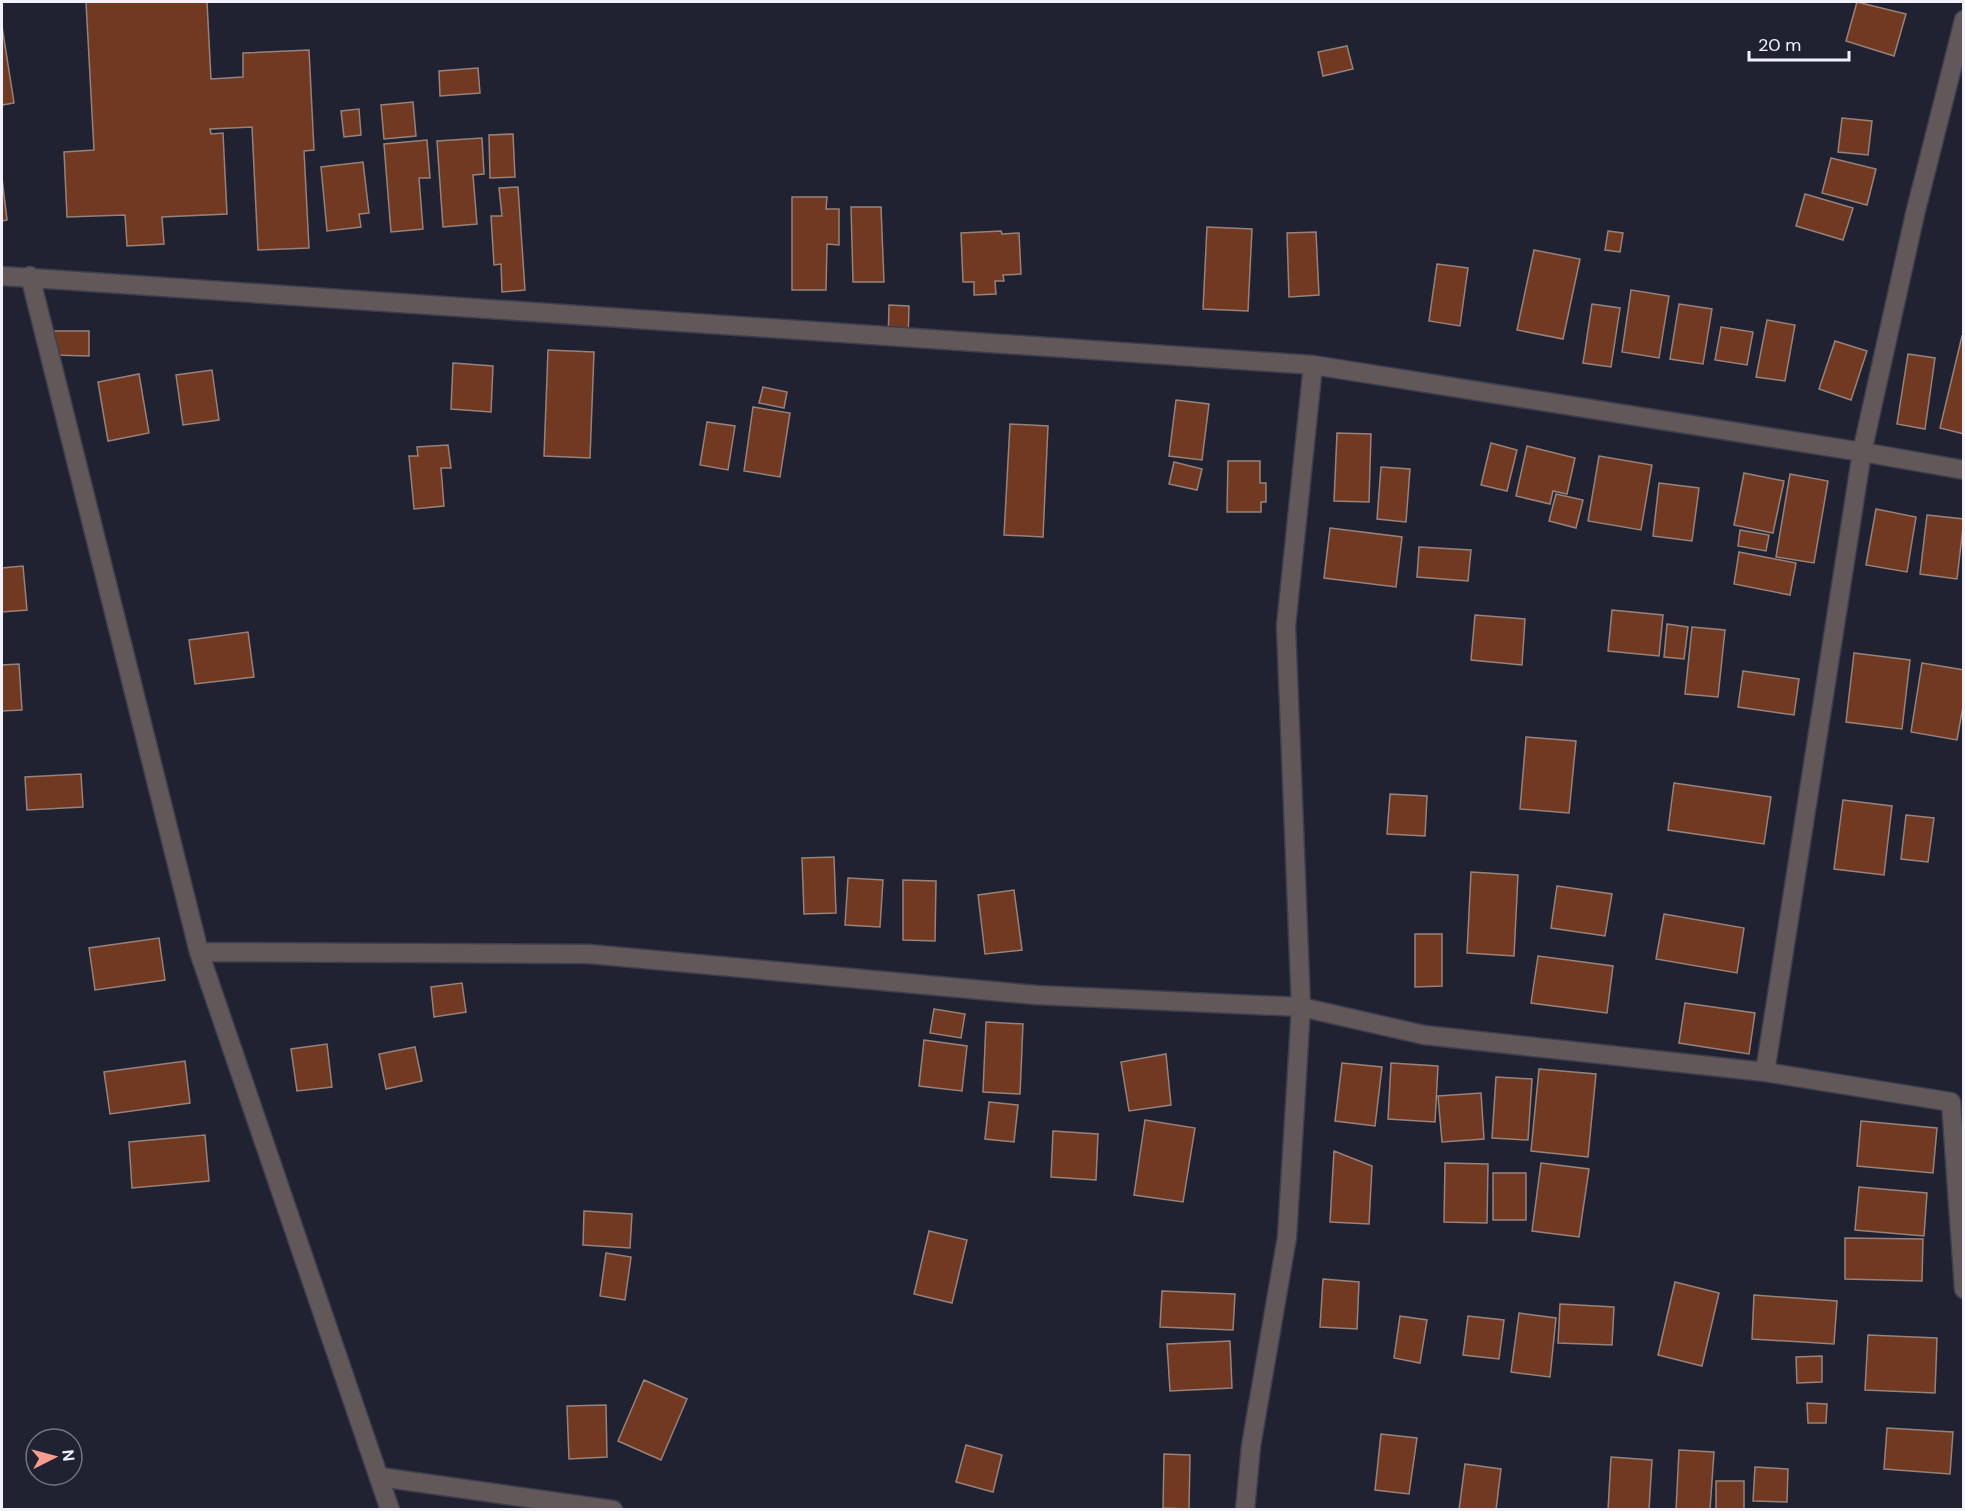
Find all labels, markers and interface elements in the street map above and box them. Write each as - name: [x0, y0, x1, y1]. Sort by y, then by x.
- scale bar: [1749, 24, 1850, 62]
- text: 20 m: [1758, 33, 1801, 57]
- north arrow: [24, 1427, 84, 1487]
- text: N: [57, 1449, 79, 1462]

